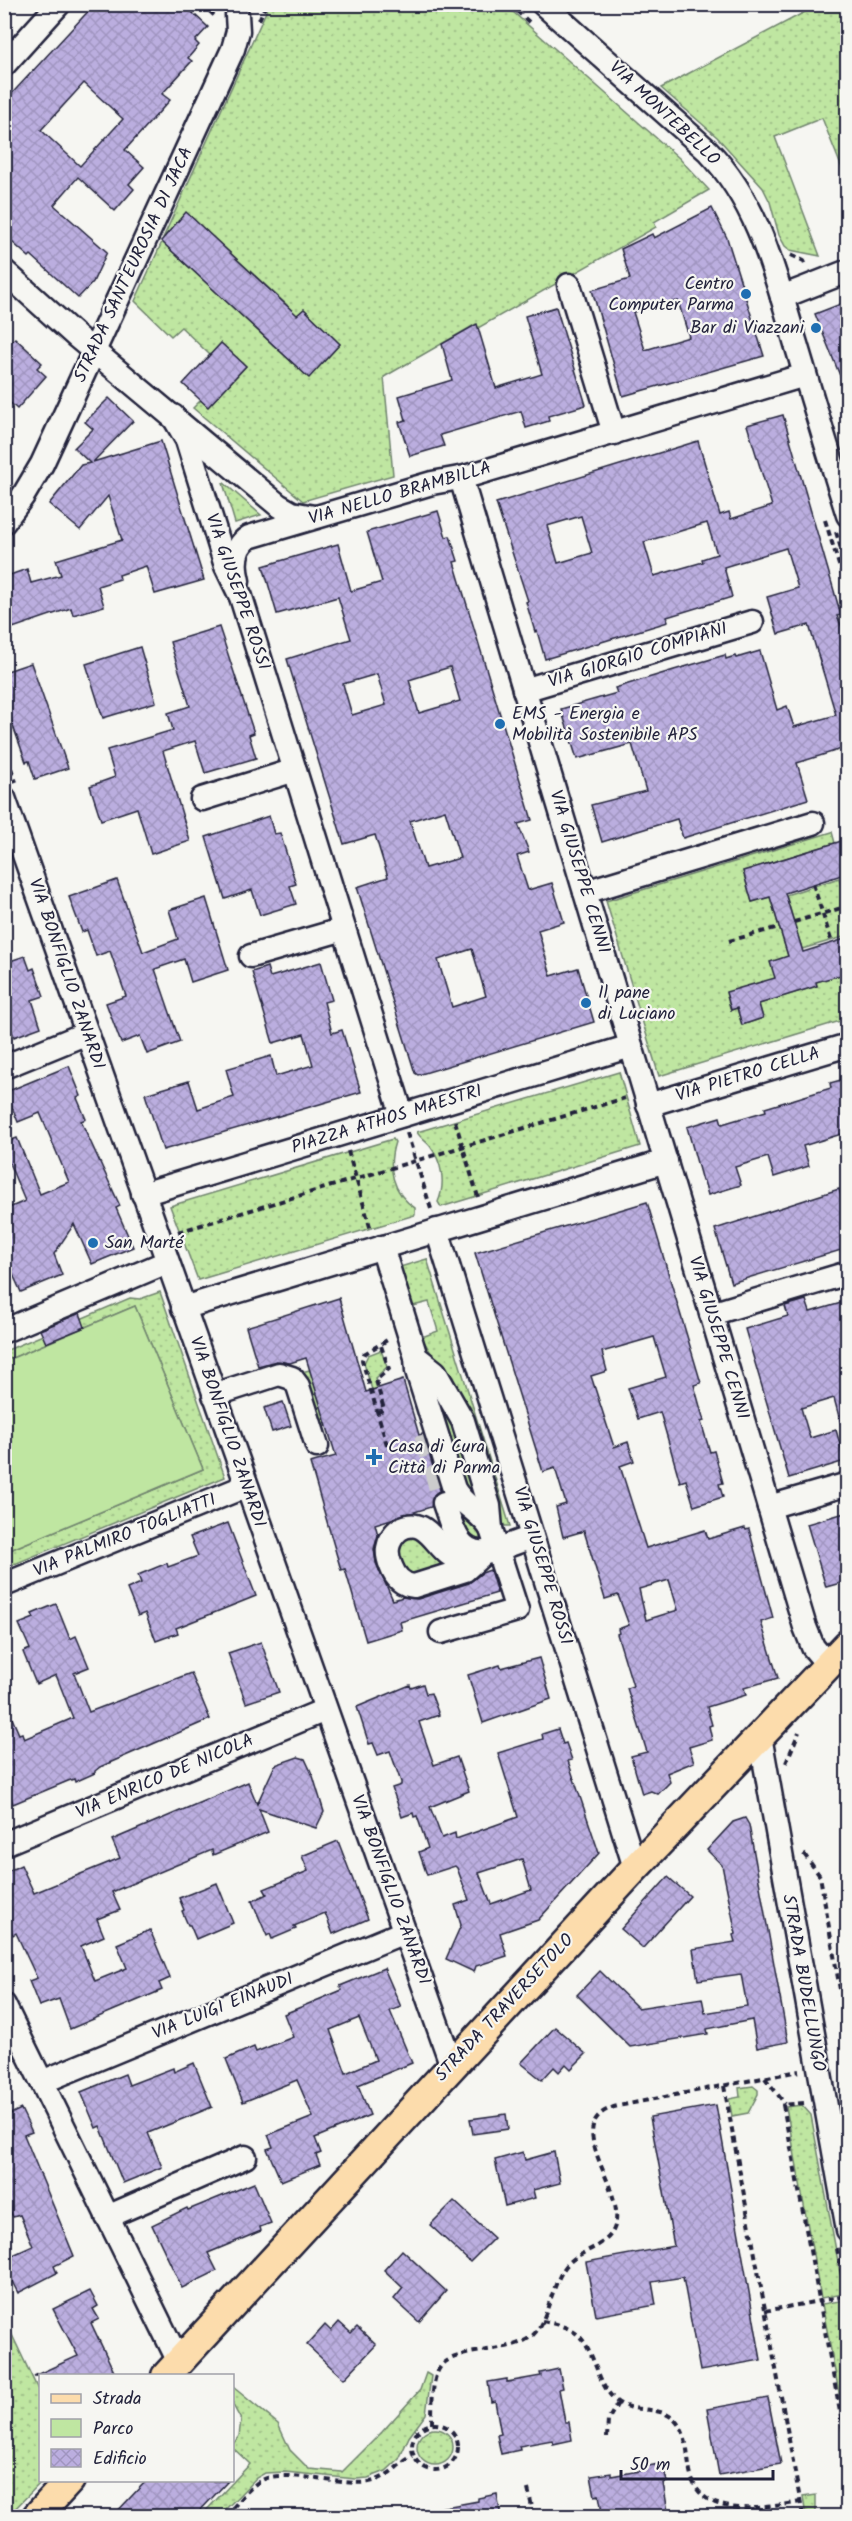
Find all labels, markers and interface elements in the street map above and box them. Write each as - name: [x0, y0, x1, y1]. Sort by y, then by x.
- street label: VIA MONTEBELLO: [602, 54, 726, 174]
- street label: STRADA SANT'EUROSIA DI JACA: [67, 142, 201, 388]
- place label: Centro Computer Parma: [608, 270, 734, 320]
- marker: Centro Computer Parma: [739, 287, 753, 301]
- place label: Bar di Viazzani: [690, 314, 805, 343]
- marker: Bar di Viazzani: [809, 321, 823, 335]
- street label: VIA NELLO BRAMBILLA: [305, 454, 495, 534]
- street label: VIA GIUSEPPE ROSSI: [197, 510, 277, 674]
- street label: VIA GIORGIO COMPIANI: [545, 615, 731, 697]
- place label: EMS - Energia e Mobilità Sostenibile APS: [512, 700, 698, 750]
- marker: EMS - Energia e Mobilità Sostenibile APS: [493, 717, 507, 731]
- street label: VIA GIUSEPPE CENNI: [540, 787, 618, 957]
- street label: VIA BONFIGLIO ZANARDI: [20, 874, 112, 1074]
- place label: Il pane di Luciano: [598, 979, 675, 1029]
- marker: Il pane di Luciano: [579, 996, 593, 1010]
- street label: VIA PIETRO CELLA: [672, 1039, 824, 1111]
- street label: PIAZZA ATHOS MAESTRI: [288, 1077, 486, 1163]
- place label: San Marté: [105, 1229, 184, 1258]
- marker: San Marté: [86, 1236, 100, 1250]
- street label: VIA GIUSEPPE CENNI: [679, 1253, 757, 1423]
- street label: VIA BONFIGLIO ZANARDI: [181, 1332, 273, 1532]
- place label: Casa di Cura Città di Parma: [388, 1433, 500, 1483]
- marker: Casa di Cura Città di Parma: [365, 1448, 383, 1466]
- street label: VIA GIUSEPPE ROSSI: [504, 1483, 580, 1649]
- street label: VIA PALMIRO TOGLIATTI: [29, 1486, 221, 1586]
- street label: VIA ENRICO DE NICOLA: [71, 1726, 259, 1828]
- street label: VIA BONFIGLIO ZANARDI: [342, 1791, 438, 1989]
- street label: STRADA BUDELLUNGO: [773, 1892, 833, 2074]
- street label: STRADA TRAVERSETOLO: [428, 1927, 582, 2089]
- street label: VIA LUIGI EINAUDI: [148, 1965, 298, 2049]
- legend: [39, 2374, 234, 2482]
- text: Strada: [93, 2385, 141, 2414]
- text: Parco: [93, 2415, 133, 2444]
- scale bar: [621, 2443, 772, 2481]
- text: Edificio: [93, 2445, 147, 2474]
- text: 50 m: [630, 2451, 670, 2480]

